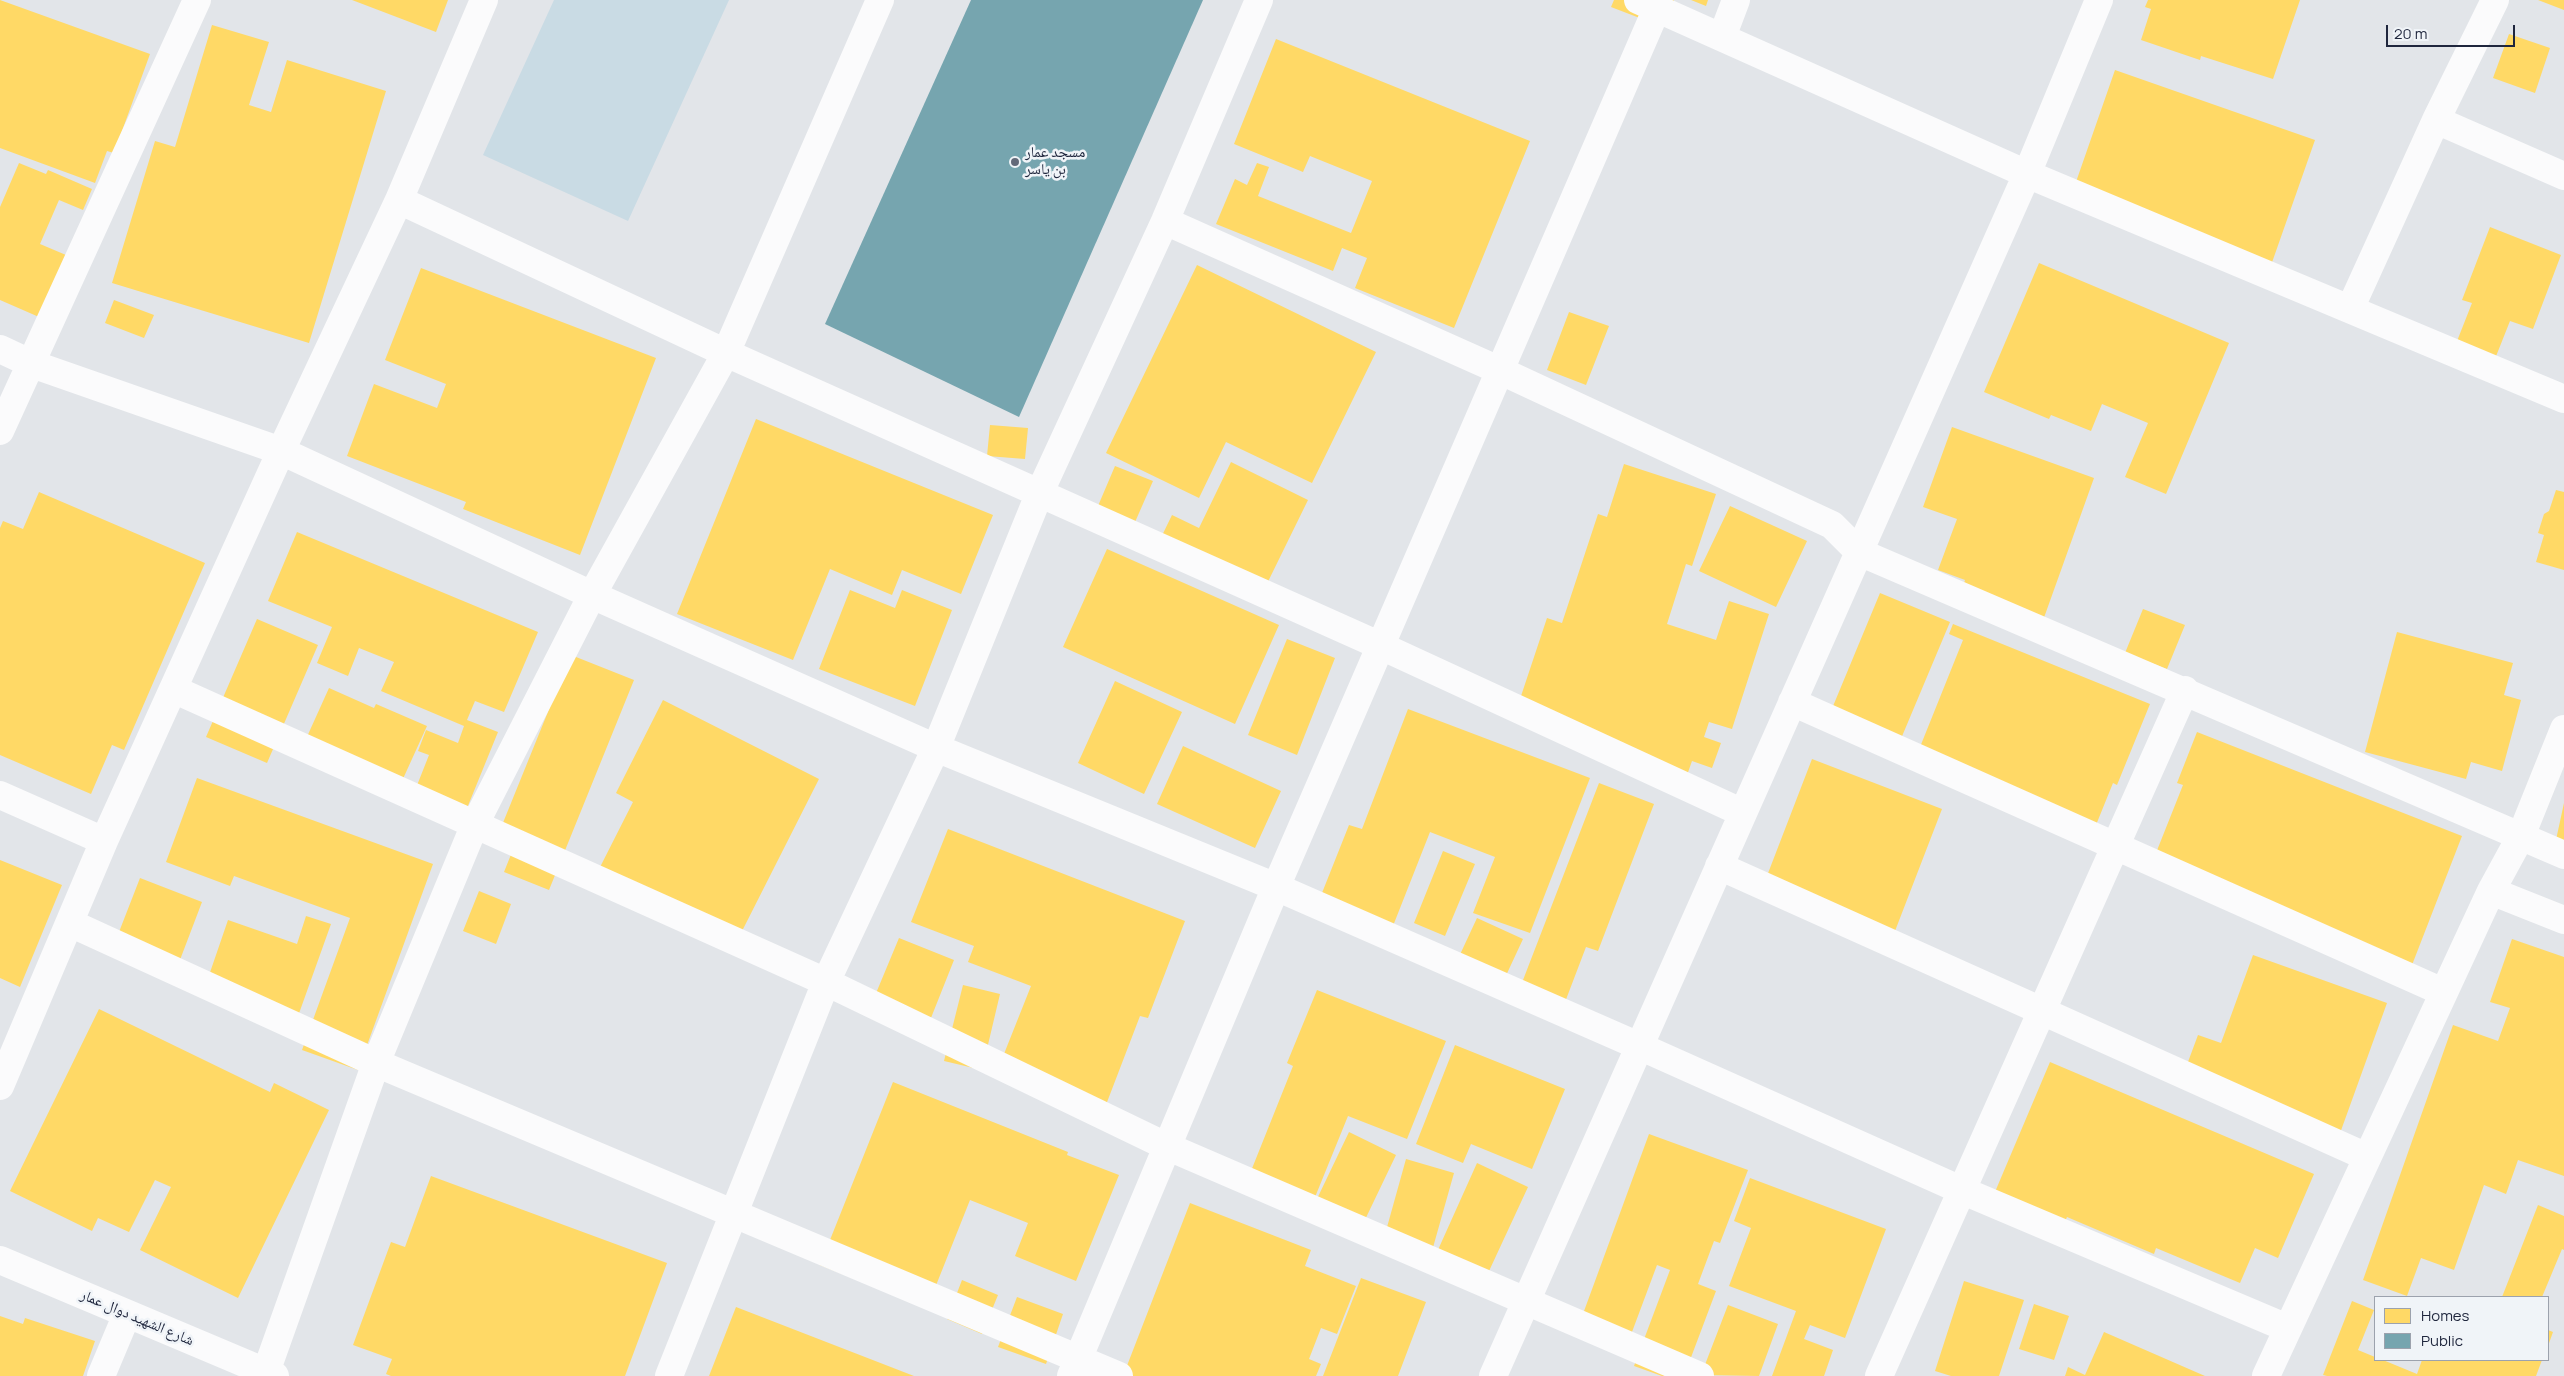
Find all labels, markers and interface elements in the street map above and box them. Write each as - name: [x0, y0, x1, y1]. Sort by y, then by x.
- scale bar: [2389, 15, 2518, 47]
- text: 20 m: [2394, 23, 2427, 44]
- place label: مسجد عمار بن ياسر: [1025, 144, 1085, 179]
- marker: مسجد عمار بن ياسر: [1009, 156, 1021, 168]
- street label: شارع الشهيد دوال عمار: [78, 1286, 196, 1350]
- legend: [2374, 1296, 2549, 1361]
- text: Homes: [2421, 1305, 2469, 1326]
- text: Public: [2421, 1330, 2463, 1351]

